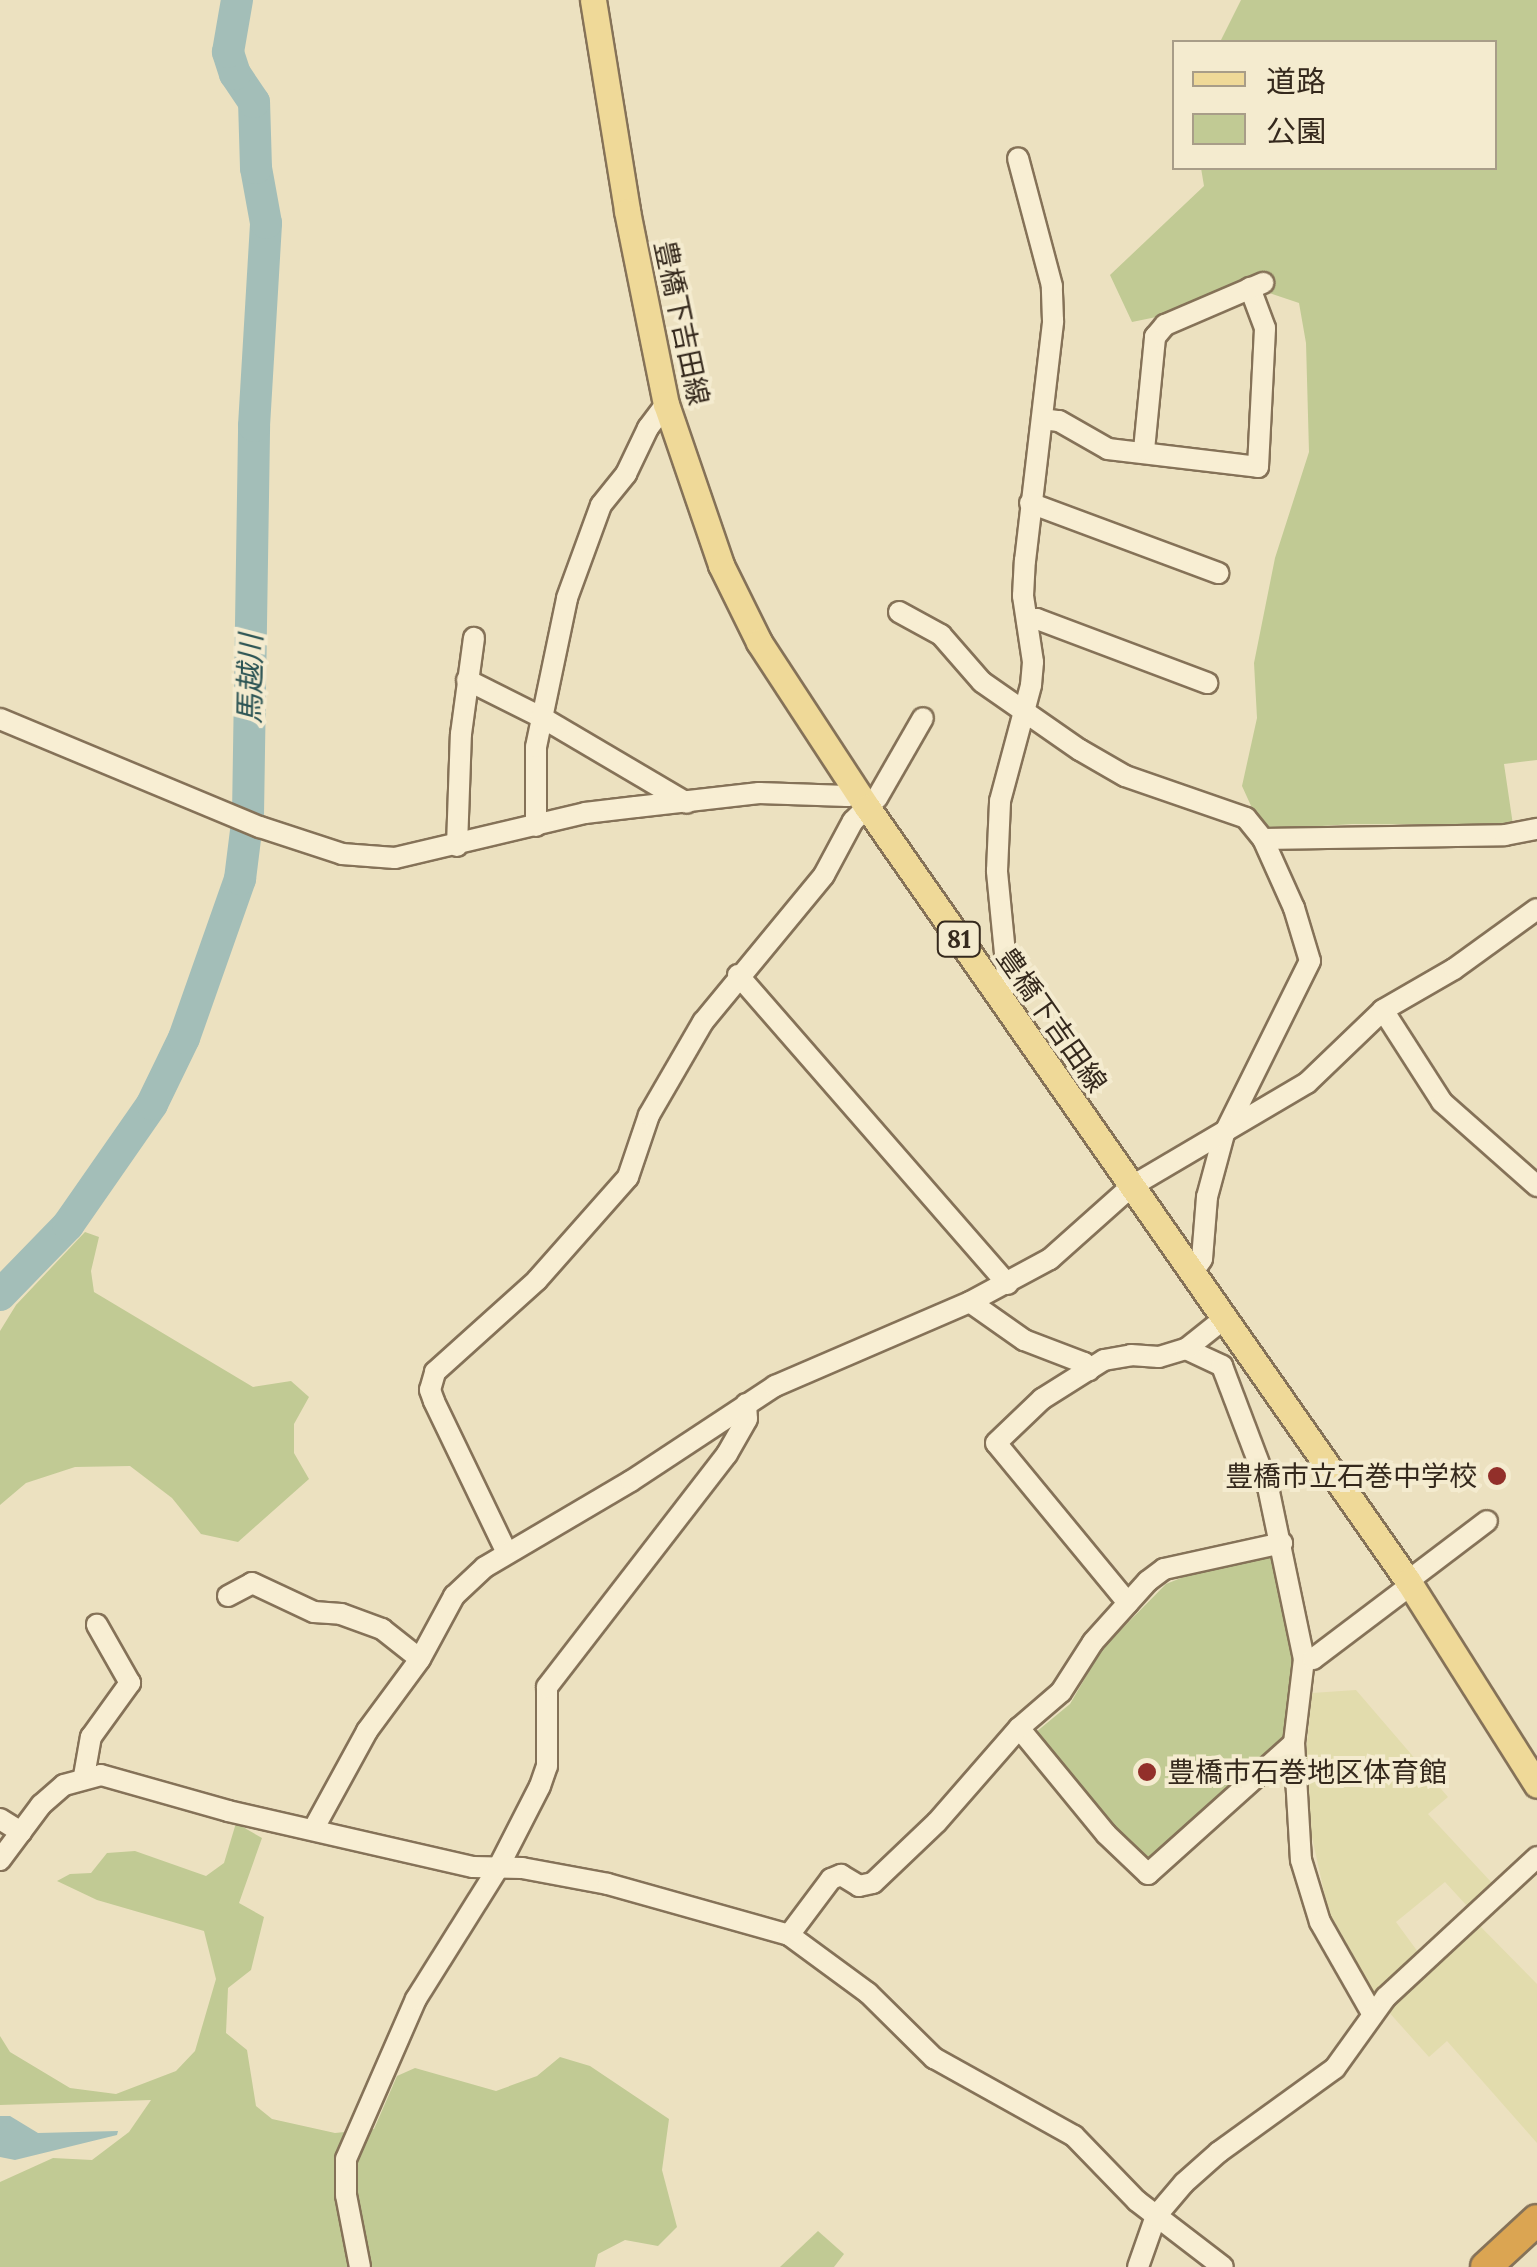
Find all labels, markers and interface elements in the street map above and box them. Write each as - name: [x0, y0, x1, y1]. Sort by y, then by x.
- legend: [1172, 40, 1497, 170]
- text: 道路: [1266, 62, 1326, 100]
- text: 公園: [1266, 112, 1326, 150]
- street label: 豊橋下吉田線: [648, 237, 716, 409]
- water label: 馬越川: [231, 634, 269, 724]
- road number: 81: [936, 919, 982, 959]
- street label: 豊橋下吉田線: [990, 942, 1114, 1098]
- place label: 豊橋市立石巻中学校: [1225, 1459, 1477, 1493]
- marker: 豊橋市立石巻中学校: [1486, 1465, 1508, 1487]
- place label: 豊橋市石巻地区体育館: [1167, 1755, 1447, 1789]
- marker: 豊橋市石巻地区体育館: [1136, 1761, 1158, 1783]

